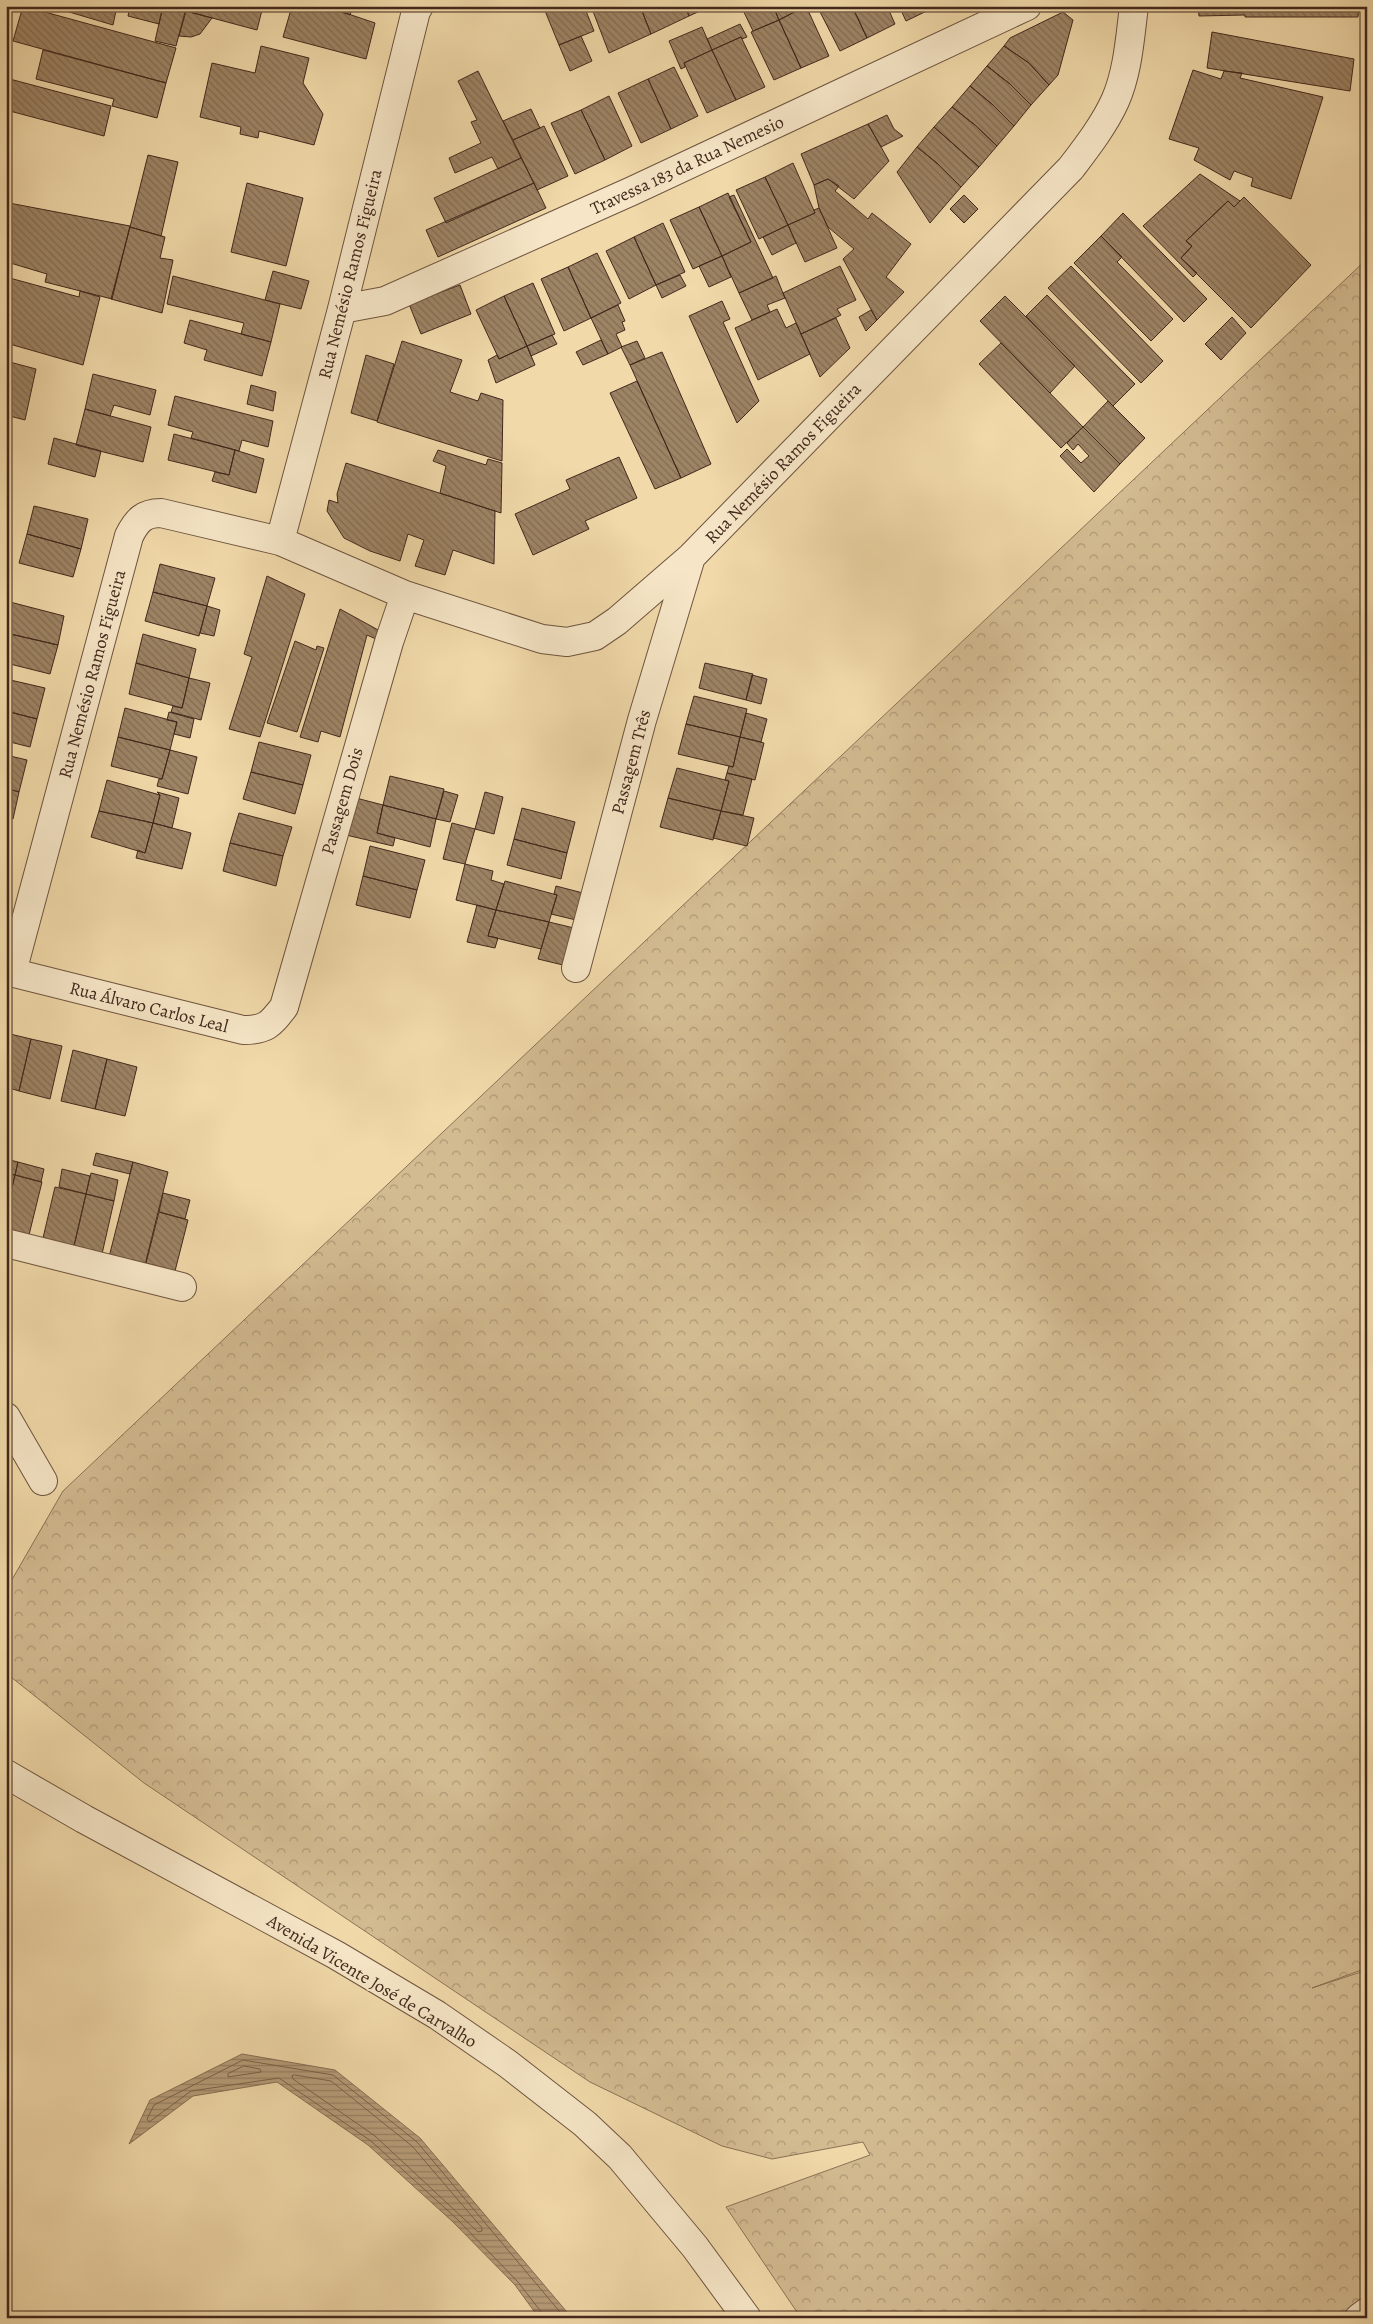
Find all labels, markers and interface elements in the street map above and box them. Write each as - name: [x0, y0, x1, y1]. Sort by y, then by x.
- street label: Travessa 183 da Rua Nemesio: [586, 110, 788, 220]
- street label: Rua Nemésio Ramos Figueira: [312, 166, 388, 381]
- street label: Rua Nemésio Ramos Figueira: [700, 377, 867, 549]
- street label: Rua Nemésio Ramos Figueira: [53, 566, 132, 781]
- street label: Passagem Três: [605, 707, 657, 817]
- street label: Passagem Dois: [315, 745, 369, 857]
- street label: Rua Álvaro Carlos Leal: [67, 976, 231, 1038]
- street label: Avenida Vicente José de Carvalho: [262, 1908, 481, 2053]

